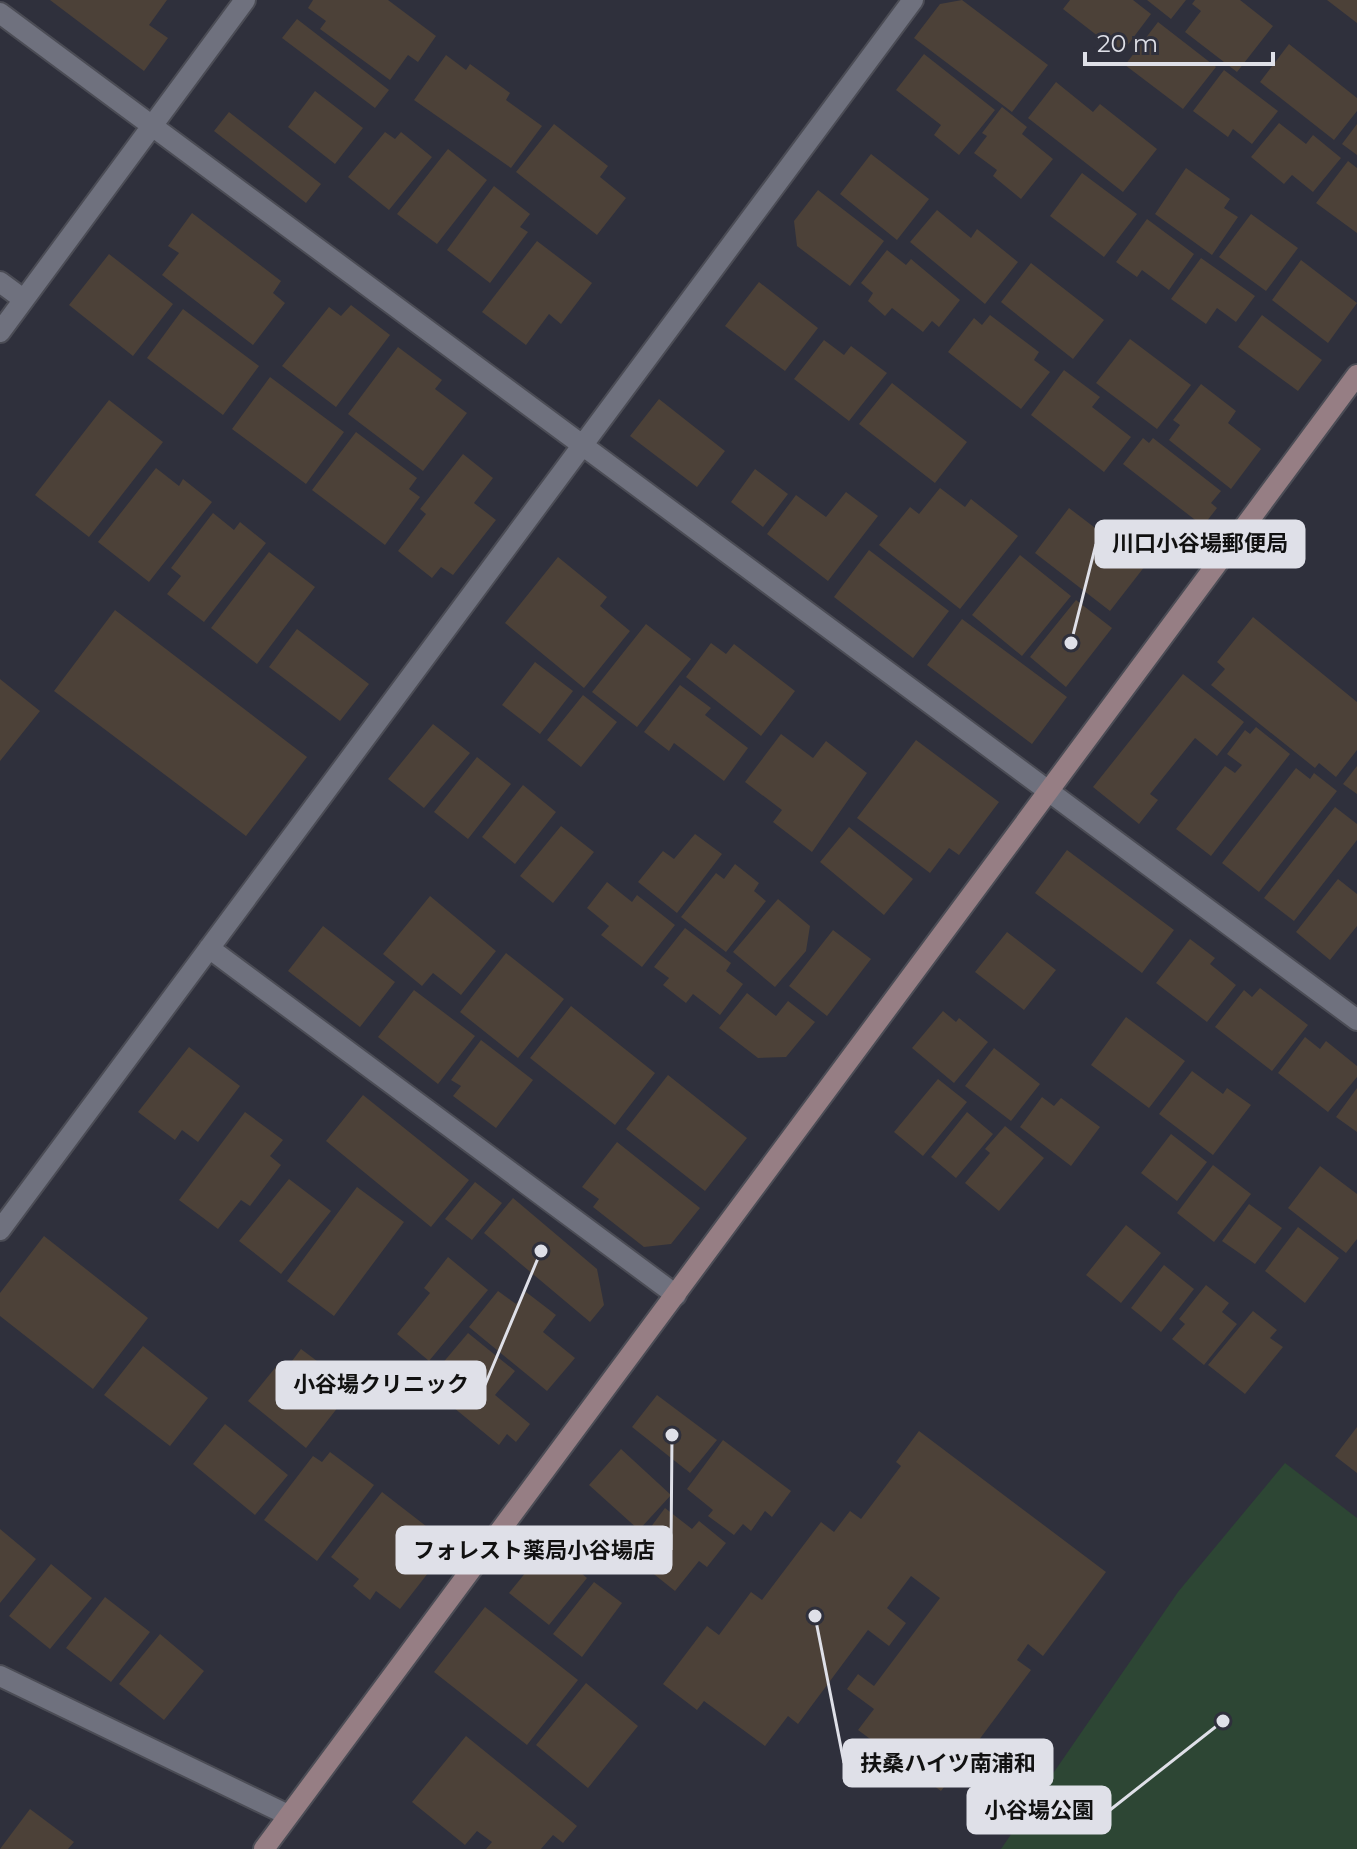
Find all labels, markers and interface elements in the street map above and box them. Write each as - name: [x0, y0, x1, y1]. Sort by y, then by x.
- scale bar: [1085, 16, 1273, 66]
- text: 20 m: [1097, 29, 1158, 58]
- callout: 川口小谷場郵便局: [1096, 521, 1304, 567]
- text: 川口小谷場郵便局: [1112, 530, 1288, 557]
- callout: 小谷場クリニック: [277, 1362, 485, 1408]
- text: 小谷場クリニック: [293, 1371, 469, 1398]
- callout: フォレスト薬局小谷場店: [397, 1527, 671, 1573]
- text: フォレスト薬局小谷場店: [413, 1537, 655, 1564]
- callout: 扶桑ハイツ南浦和: [844, 1740, 1052, 1786]
- text: 扶桑ハイツ南浦和: [860, 1750, 1036, 1777]
- callout: 小谷場公園: [968, 1787, 1110, 1833]
- text: 小谷場公園: [984, 1797, 1094, 1824]

